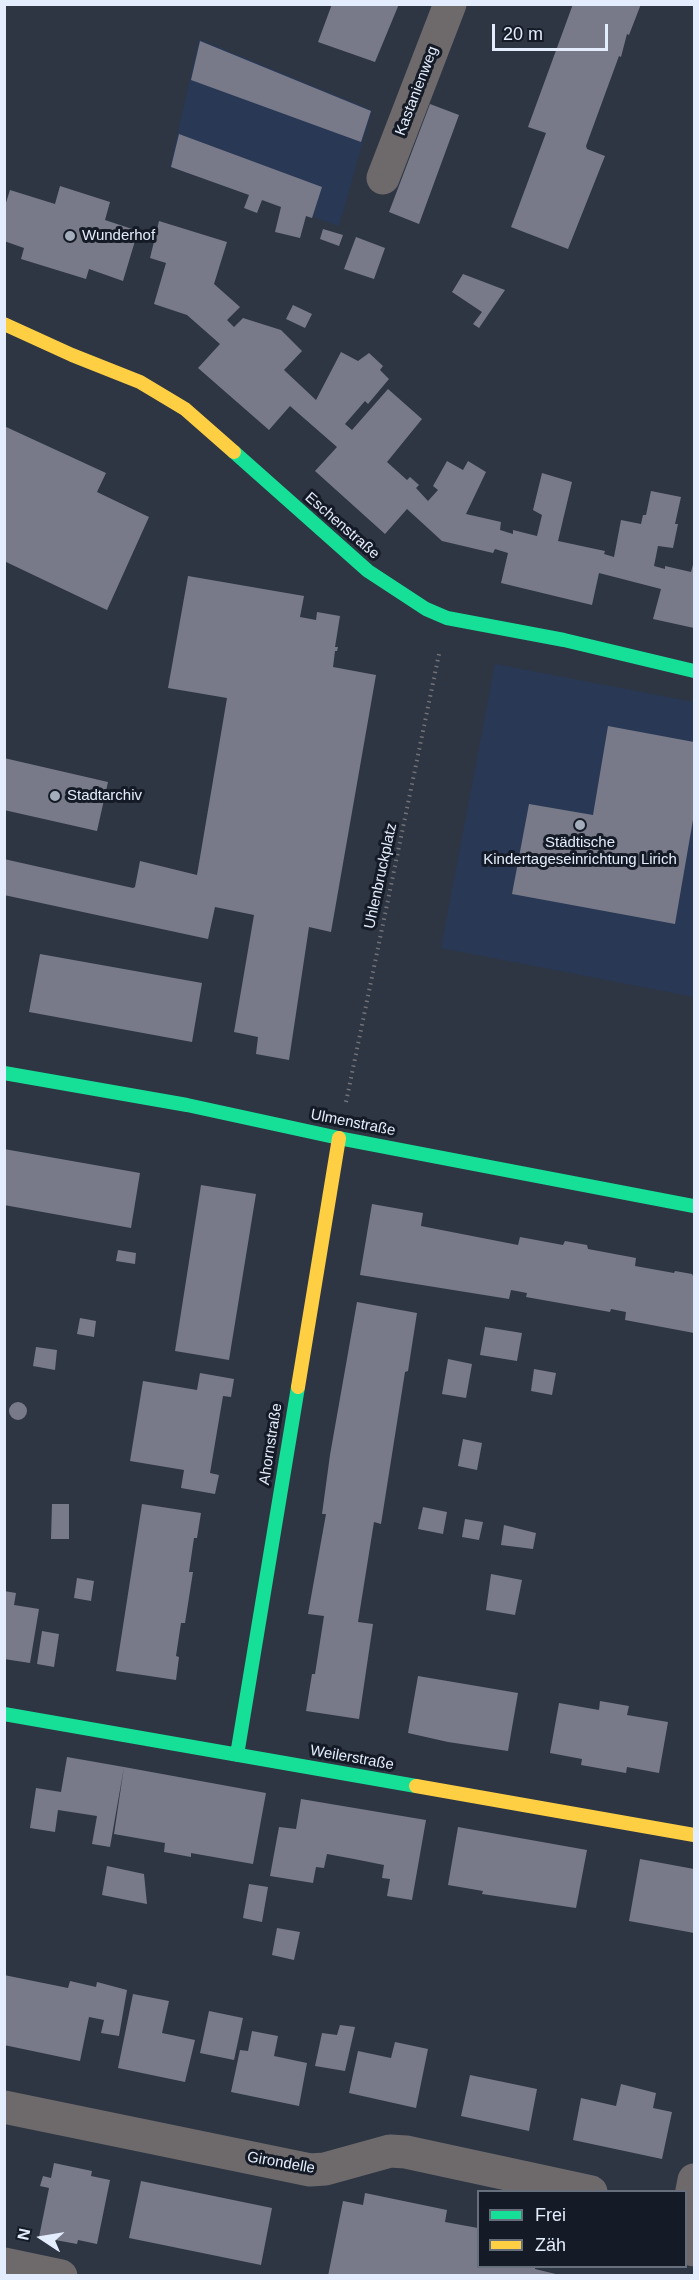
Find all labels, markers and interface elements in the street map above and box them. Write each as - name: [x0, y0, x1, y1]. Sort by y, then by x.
- scale bar: [495, 12, 610, 50]
- text: 20 m: [503, 24, 543, 44]
- street label: Kastanienweg: [392, 44, 442, 138]
- place label: Wunderhof: [82, 227, 155, 245]
- marker: Wunderhof: [63, 229, 77, 243]
- street label: Eschenstraße: [301, 489, 383, 563]
- place label: Stadtarchiv: [67, 787, 142, 805]
- marker: Stadtarchiv: [48, 789, 62, 803]
- marker: Städtische Kindertageseinrichtung Lirich: [573, 818, 587, 832]
- street label: Uhlenbruckplatz: [361, 822, 401, 930]
- place label: Städtische Kindertageseinrichtung Lirich: [483, 834, 677, 869]
- street label: Ulmenstraße: [309, 1106, 397, 1140]
- street label: Ahornstraße: [256, 1402, 286, 1486]
- street label: Weilerstraße: [309, 1742, 395, 1774]
- street label: Girondelle: [246, 2148, 316, 2178]
- legend: [477, 2190, 687, 2268]
- text: Frei: [535, 2205, 566, 2225]
- north arrow: [12, 2208, 72, 2268]
- text: N: [14, 2227, 33, 2242]
- text: Zäh: [535, 2235, 566, 2255]

